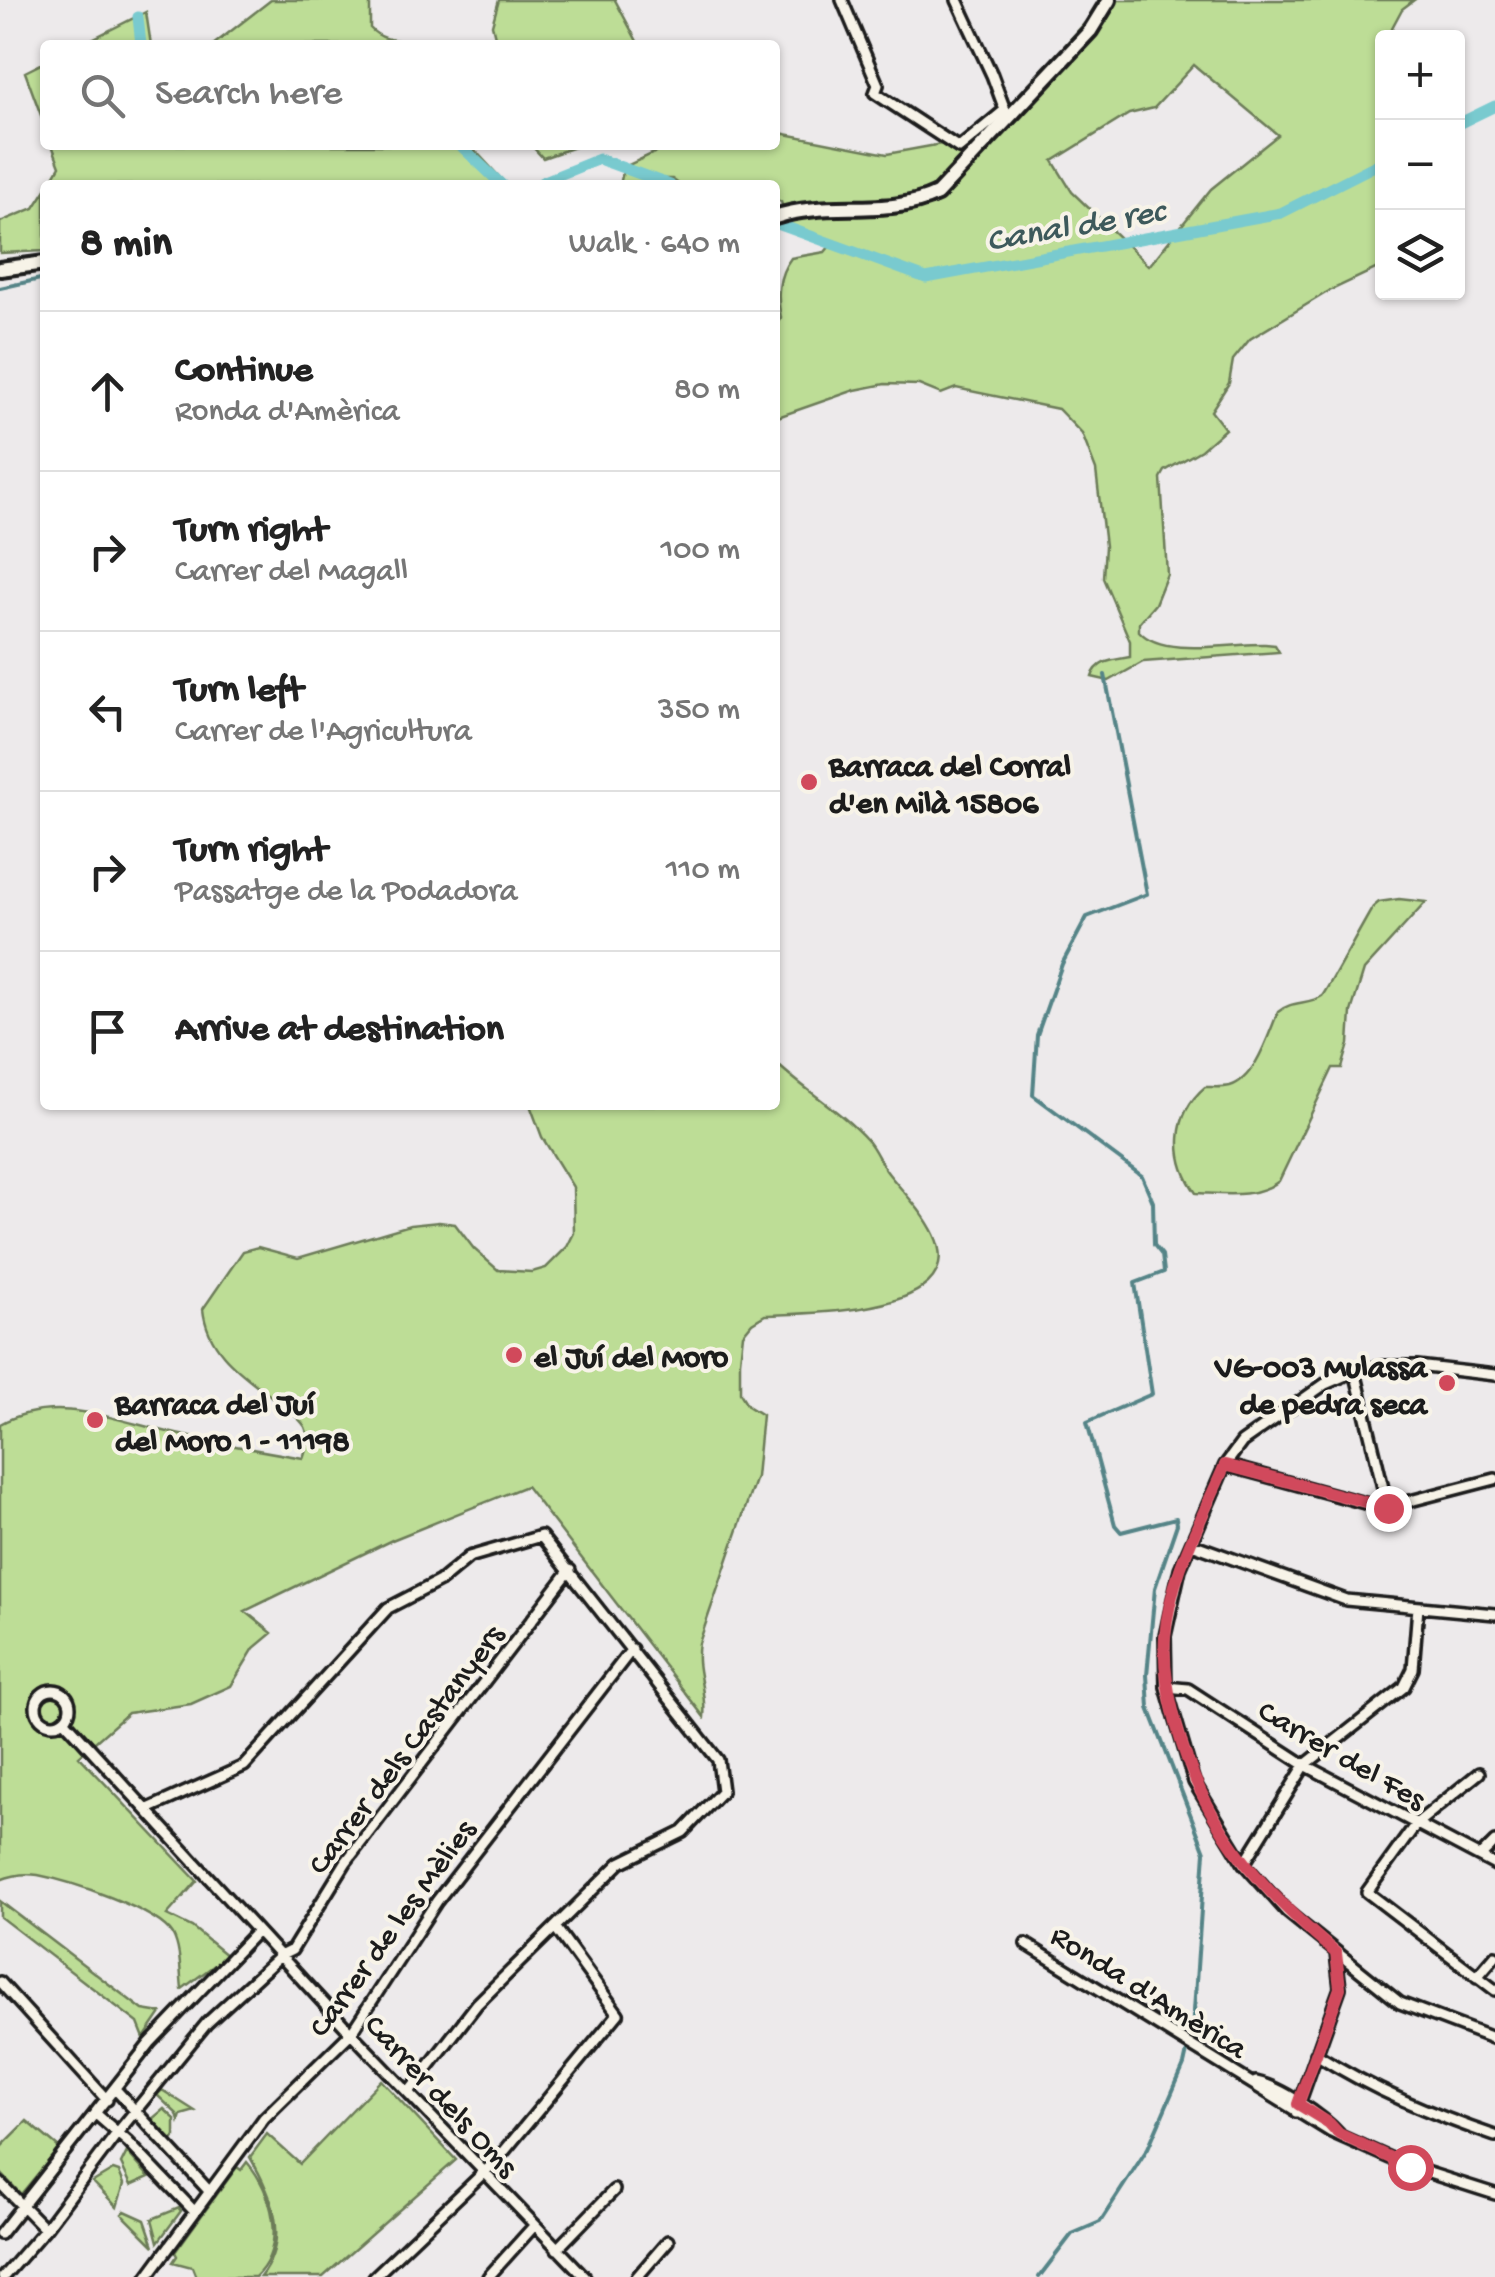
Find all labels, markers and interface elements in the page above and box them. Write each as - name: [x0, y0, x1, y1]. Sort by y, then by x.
- map controls: [1375, 30, 1465, 300]
- button: +: [1375, 30, 1465, 120]
- search box: [40, 40, 780, 150]
- icon: search: [75, 68, 130, 123]
- text: Search here: [155, 73, 342, 117]
- button: −: [1375, 120, 1465, 210]
- water label: Canal de rec: [984, 192, 1171, 264]
- button: layers: [1375, 210, 1465, 300]
- text: 8 min: [80, 221, 172, 270]
- text: Walk · 640 m: [569, 226, 740, 264]
- text: Continue: [175, 350, 313, 394]
- icon: ahead: [80, 364, 135, 419]
- text: 80 m: [674, 372, 740, 410]
- text: Ronda d'Amèrica: [175, 394, 400, 432]
- text: Turn right: [175, 510, 327, 554]
- icon: right: [80, 524, 135, 579]
- text: 100 m: [660, 532, 740, 570]
- text: Carrer del Magall: [175, 554, 408, 592]
- text: Turn left: [175, 670, 303, 714]
- icon: left: [80, 684, 135, 739]
- text: 350 m: [658, 692, 740, 730]
- text: Carrer de l'Agricultura: [175, 714, 472, 752]
- place label: Barraca del Corral d'en Milà 15806: [828, 750, 1071, 825]
- marker: Barraca del Corral d'en Milà 15806: [798, 771, 820, 793]
- text: Turn right: [175, 830, 327, 874]
- icon: right: [80, 844, 135, 899]
- text: 110 m: [666, 852, 740, 890]
- text: Passatge de la Podadora: [175, 874, 518, 912]
- icon: arrive: [80, 1004, 135, 1059]
- text: Arrive at destination: [175, 1009, 504, 1053]
- place label: el Juí del Moro: [533, 1341, 729, 1379]
- marker: el Juí del Moro: [503, 1344, 525, 1366]
- place label: VG-003 Mulassa de pedra seca: [1213, 1351, 1429, 1426]
- marker: VG-003 Mulassa de pedra seca: [1436, 1372, 1458, 1394]
- place label: Barraca del Juí del Moro 1 - 11198: [114, 1388, 350, 1463]
- marker: Barraca del Juí del Moro 1 - 11198: [84, 1409, 106, 1431]
- route end: [1366, 1486, 1412, 1532]
- street label: Carrer dels Castanyers: [302, 1618, 515, 1883]
- street label: Carrer del Fes: [1250, 1694, 1432, 1821]
- street label: Carrer de les Mèlies: [302, 1813, 487, 2046]
- street label: Ronda d'Amèrica: [1042, 1919, 1254, 2071]
- street label: Carrer dels Oms: [354, 2008, 525, 2188]
- route start: [1388, 2145, 1434, 2191]

